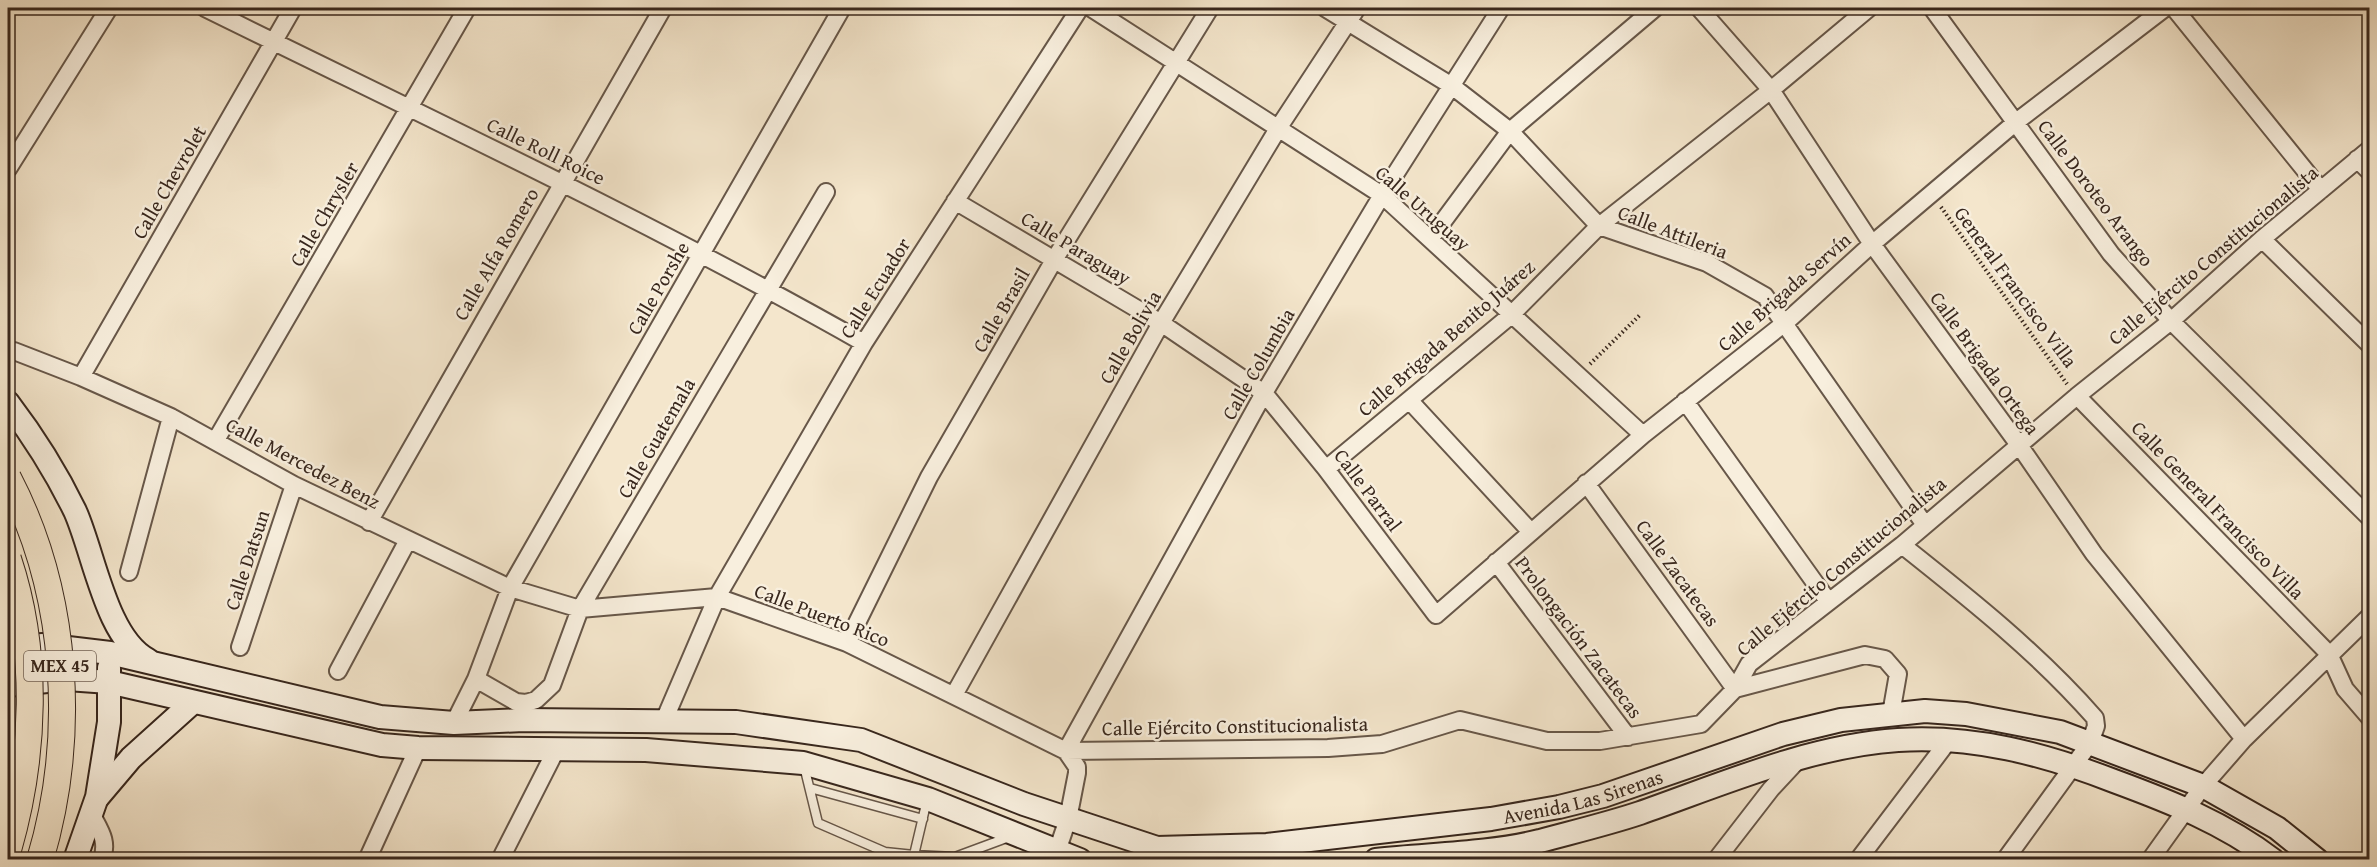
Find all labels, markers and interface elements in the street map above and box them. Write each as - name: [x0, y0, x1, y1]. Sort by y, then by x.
- street label: Calle Roll Roice: [482, 109, 610, 192]
- street label: Calle Doroteo Arango: [2031, 113, 2162, 272]
- street label: Calle Chevrolet: [124, 120, 213, 244]
- street label: Calle Chrysler: [282, 156, 365, 272]
- street label: Calle Uruguay: [1369, 158, 1477, 257]
- street label: Calle Ejército Constitucionalista: [2101, 158, 2324, 351]
- street label: Calle Alfa Romero: [446, 182, 545, 325]
- street label: Calle Attileria: [1614, 197, 1733, 266]
- street label: General Francisco Villa: [1948, 200, 2085, 374]
- street label: Calle Paraguay: [1016, 203, 1137, 292]
- street label: Calle Brigada Servín: [1711, 225, 1857, 358]
- street label: Calle Ecuador: [832, 232, 917, 344]
- street label: Calle Porshe: [619, 236, 696, 340]
- street label: Calle Brigada Benito Juárez: [1351, 252, 1541, 423]
- street label: Calle Brasil: [965, 262, 1037, 357]
- street label: Calle Bolivia: [1091, 284, 1168, 389]
- street label: Calle Brigada Ortega: [1924, 285, 2048, 441]
- street label: Calle Columbia: [1214, 302, 1302, 425]
- street label: Calle Guatemala: [609, 372, 702, 503]
- street label: Calle Mercedez Benz: [221, 410, 386, 516]
- street label: Calle General Francisco Villa: [2125, 414, 2312, 606]
- street label: Calle Parral: [1328, 442, 1409, 537]
- street label: Calle Ejército Constitucionalista: [1729, 469, 1952, 662]
- street label: Calle Datsun: [217, 506, 276, 614]
- street label: Calle Zacatecas: [1630, 513, 1727, 632]
- street label: Prolongación Zacatecas: [1509, 549, 1650, 724]
- street label: Calle Puerto Rico: [751, 575, 894, 654]
- road number: MEX 45: [24, 651, 96, 681]
- street label: Calle Ejército Constitucionalista: [1102, 709, 1369, 742]
- street label: Avenida Las Sirenas: [1501, 761, 1667, 831]

